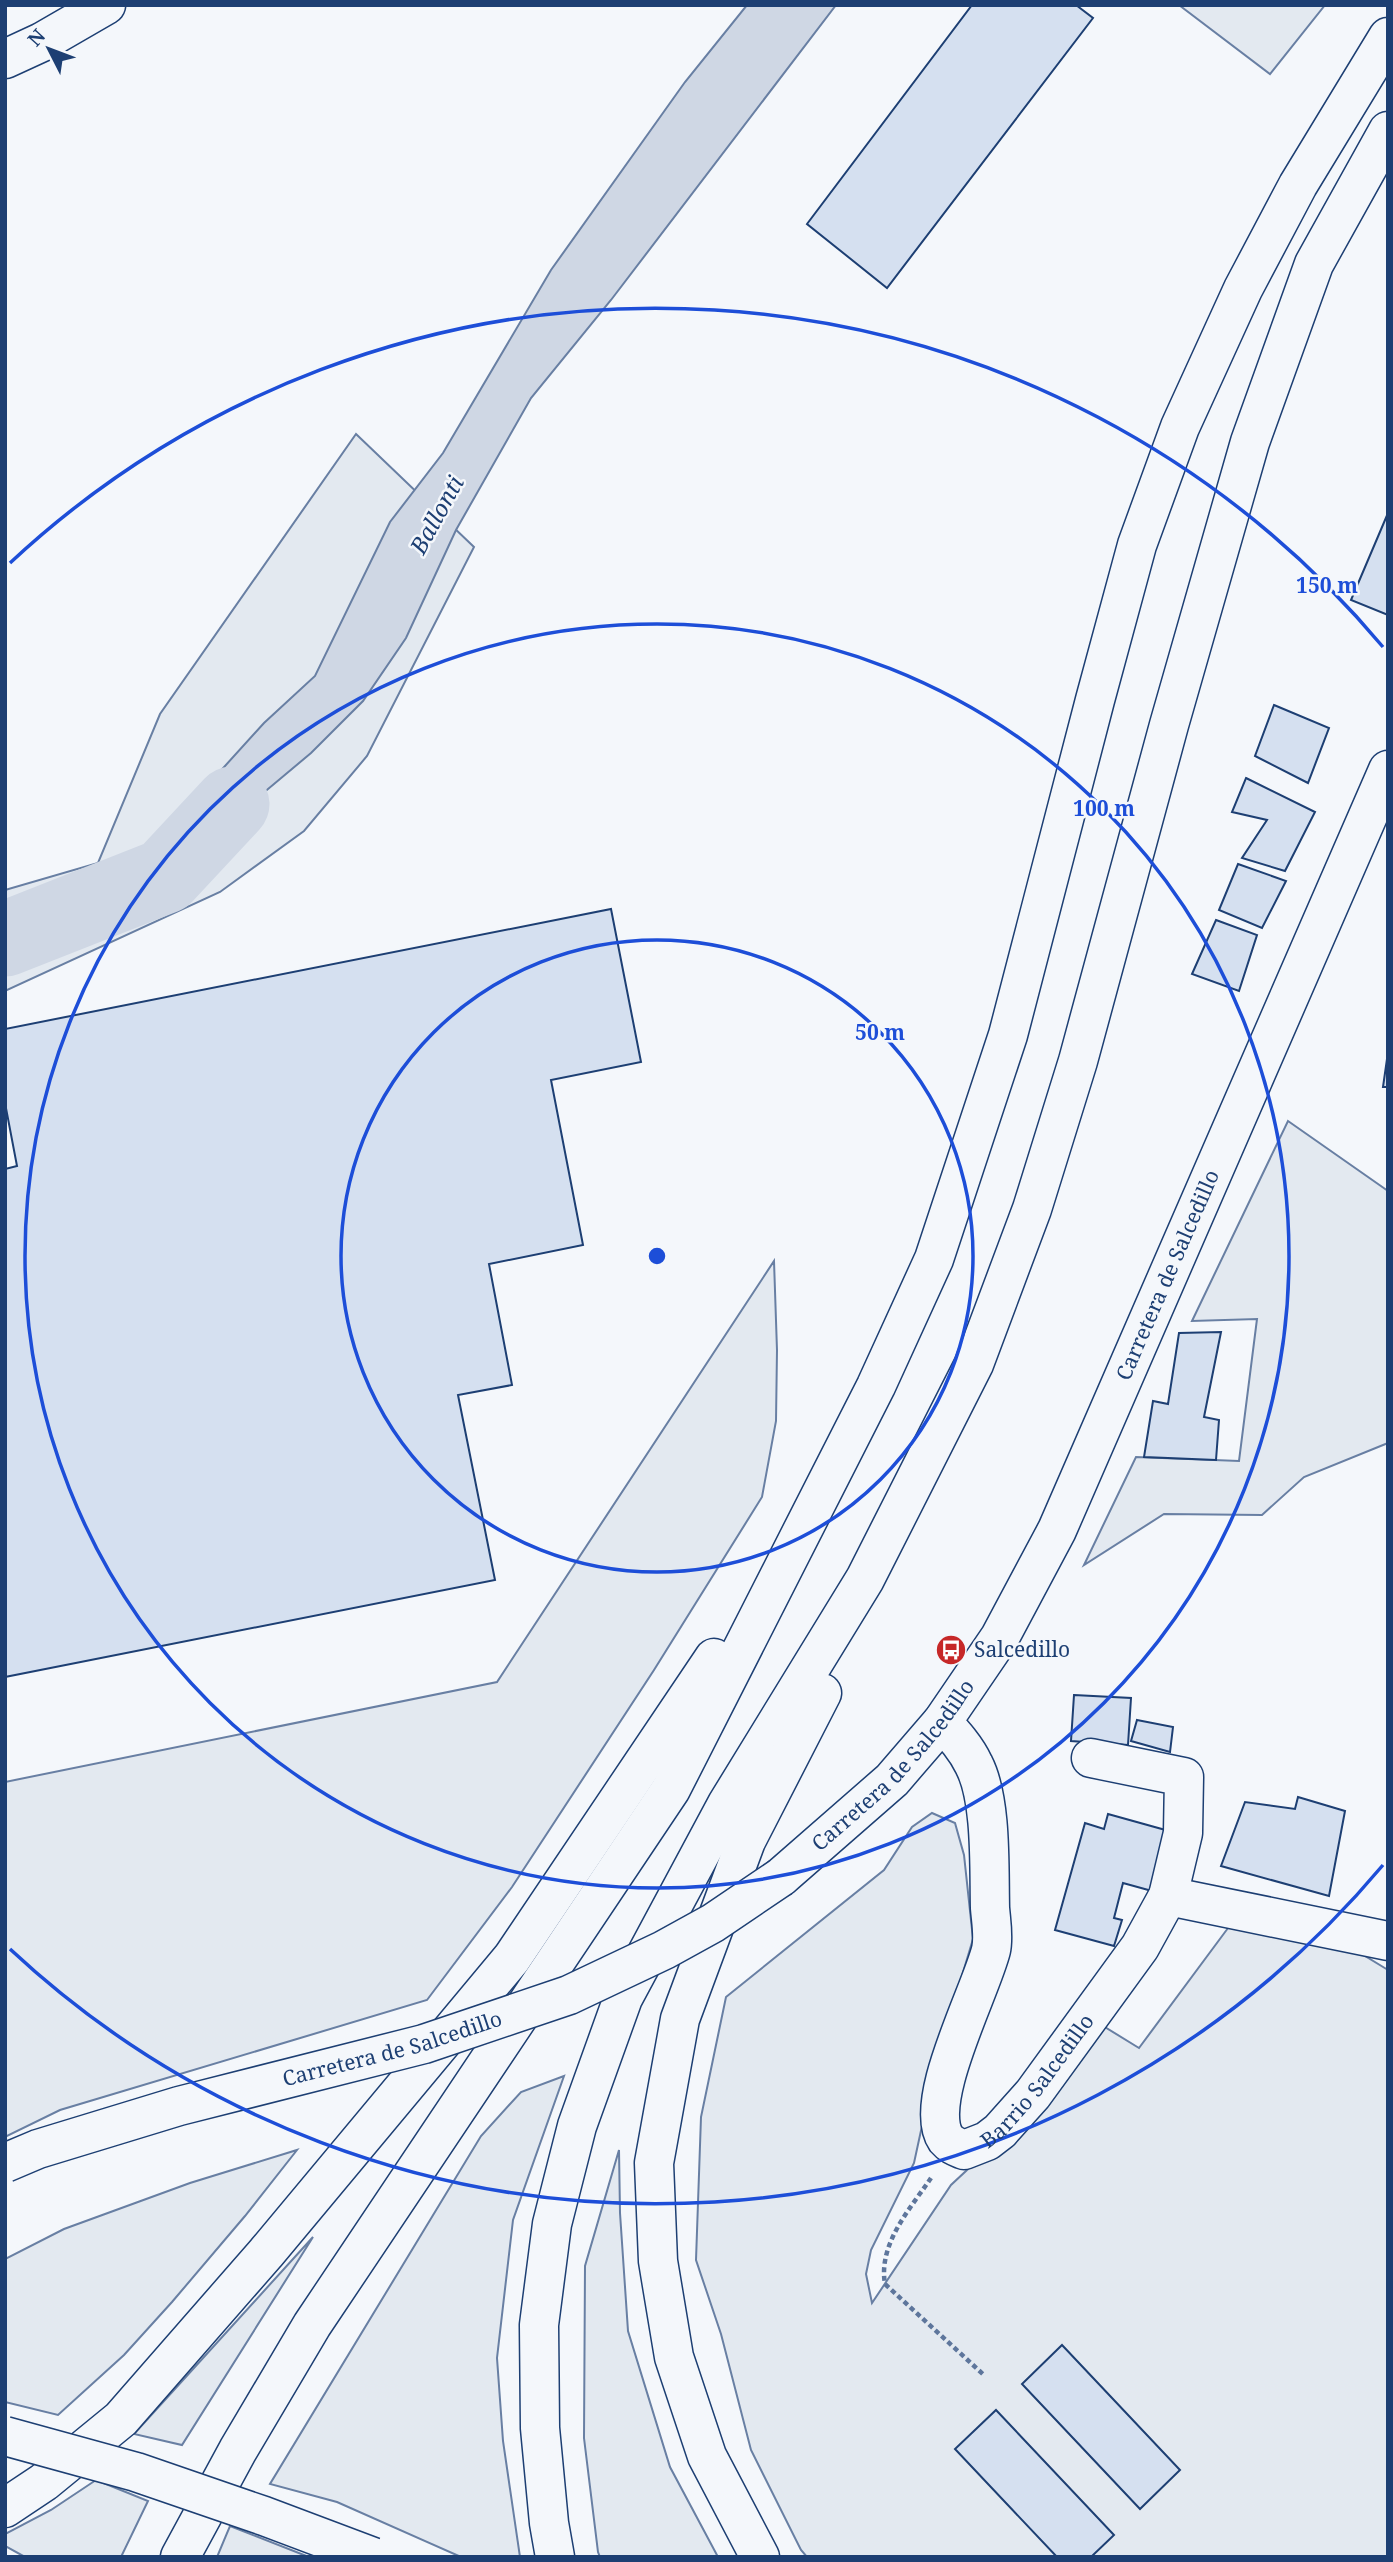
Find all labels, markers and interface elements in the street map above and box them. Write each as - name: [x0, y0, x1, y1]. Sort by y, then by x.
- north arrow: [14, 14, 84, 84]
- text: N: [22, 23, 51, 52]
- water label: Ballonti: [401, 470, 471, 560]
- text: 150 m: [1296, 571, 1358, 599]
- text: 100 m: [1073, 794, 1135, 822]
- text: 50 m: [855, 1018, 905, 1046]
- street label: Carretera de Salcedillo: [1109, 1165, 1225, 1385]
- centre of rings: [645, 1244, 669, 1268]
- bus stop icon: Salcedillo: [934, 1633, 968, 1667]
- place label: Salcedillo: [974, 1635, 1070, 1663]
- street label: Carretera de Salcedillo: [805, 1673, 980, 1857]
- street label: Carretera de Salcedillo: [279, 2004, 505, 2092]
- street label: Barrio Salcedillo: [974, 2008, 1100, 2154]

